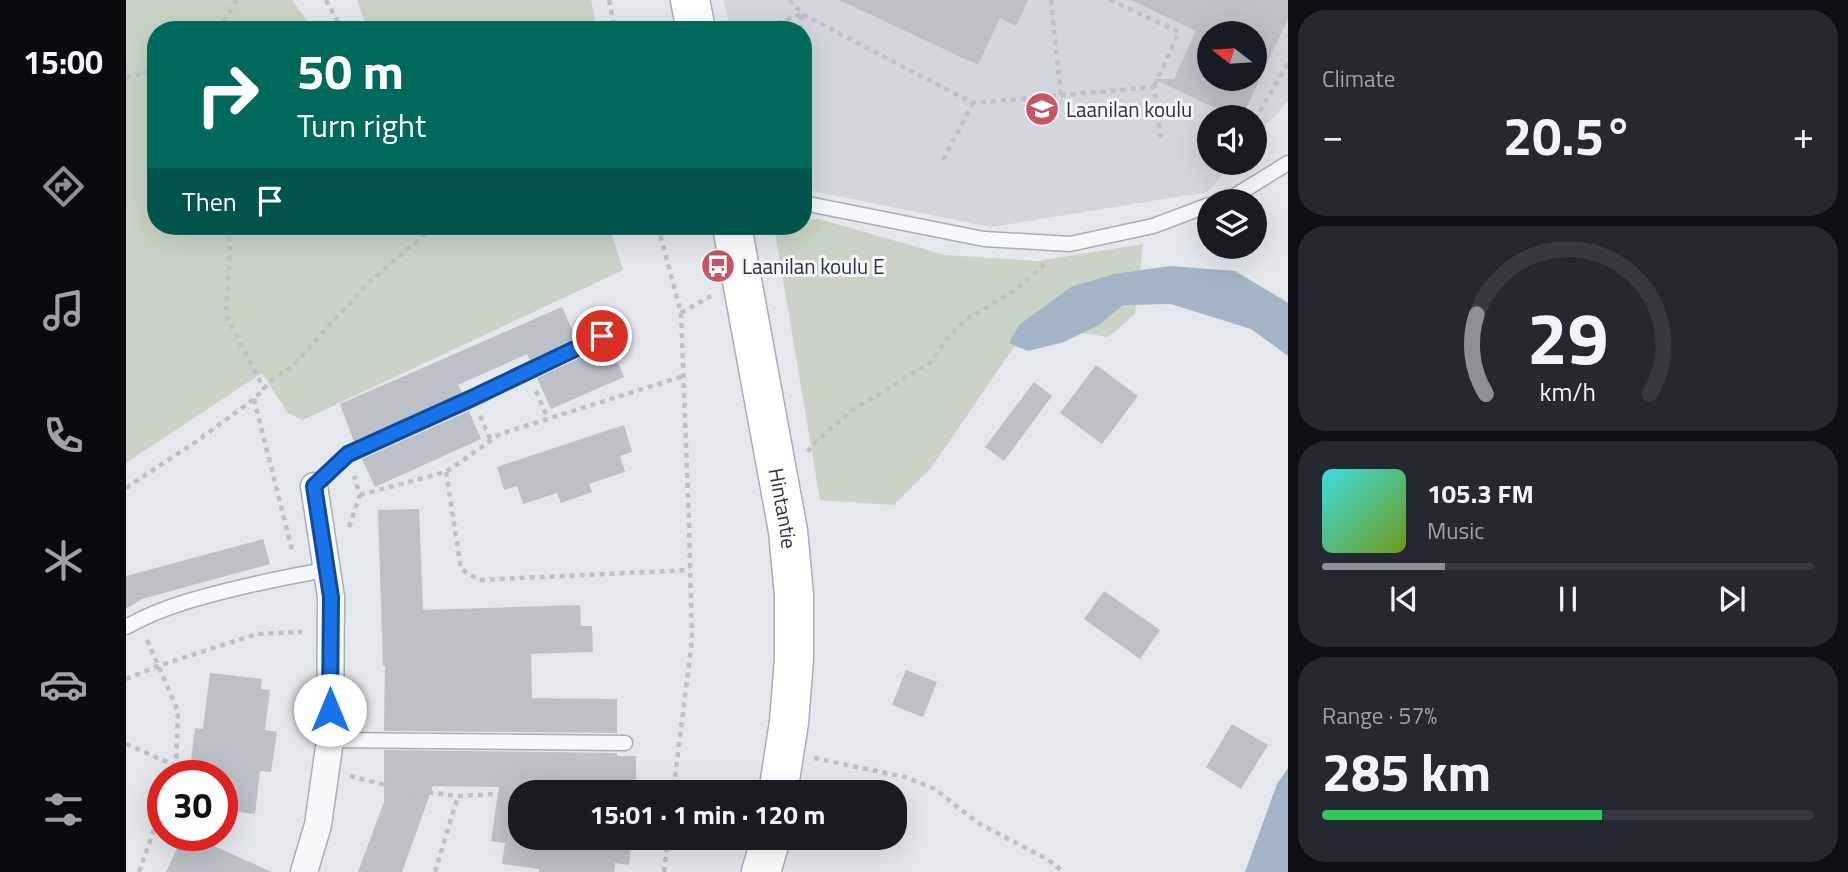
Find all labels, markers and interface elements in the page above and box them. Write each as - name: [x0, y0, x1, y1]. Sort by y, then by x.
- north arrow: [1197, 21, 1267, 91]
- map controls: [1197, 21, 1267, 259]
- text: 50 m: [297, 33, 404, 108]
- text: 15:00: [23, 38, 103, 86]
- icon: right: [182, 49, 273, 140]
- text: Climate: [1322, 61, 1395, 96]
- school or university icon: Laanilan koulu: [1023, 90, 1061, 128]
- place label: Laanilan koulu: [1066, 93, 1192, 125]
- text: 20.5°: [1503, 96, 1633, 175]
- text: Turn right: [297, 101, 426, 149]
- button: sound: [1197, 105, 1267, 175]
- text: −: [1322, 106, 1343, 164]
- text: +: [1793, 106, 1814, 164]
- icon: directions: [39, 162, 88, 211]
- text: Then: [182, 182, 237, 221]
- icon: arrive: [251, 182, 289, 220]
- button: layers: [1197, 189, 1267, 259]
- bus stop icon: Laanilan koulu E: [699, 247, 737, 285]
- place label: Laanilan koulu E: [742, 250, 885, 282]
- text: 29: [1527, 283, 1609, 393]
- icon: music: [39, 286, 88, 335]
- pin: [572, 306, 632, 366]
- icon: arrive: [583, 317, 621, 355]
- text: km/h: [1540, 373, 1596, 411]
- icon: phone: [39, 411, 88, 460]
- street label: Hintantie: [761, 465, 806, 550]
- text: 105.3 FM: [1427, 474, 1534, 513]
- text: Music: [1427, 513, 1484, 548]
- icon: climate: [39, 536, 88, 585]
- icon: previous: [1385, 580, 1423, 618]
- icon: pause: [1549, 580, 1587, 618]
- icon: next: [1713, 580, 1751, 618]
- icon: car: [39, 660, 88, 709]
- position arrow: [293, 673, 367, 747]
- text: Range · 57%: [1322, 698, 1437, 733]
- text: 285 km: [1322, 732, 1491, 811]
- speed limit sign: 30: [147, 760, 238, 851]
- icon: filters: [39, 785, 88, 834]
- text: 15:01 · 1 min · 120 m: [590, 795, 825, 834]

